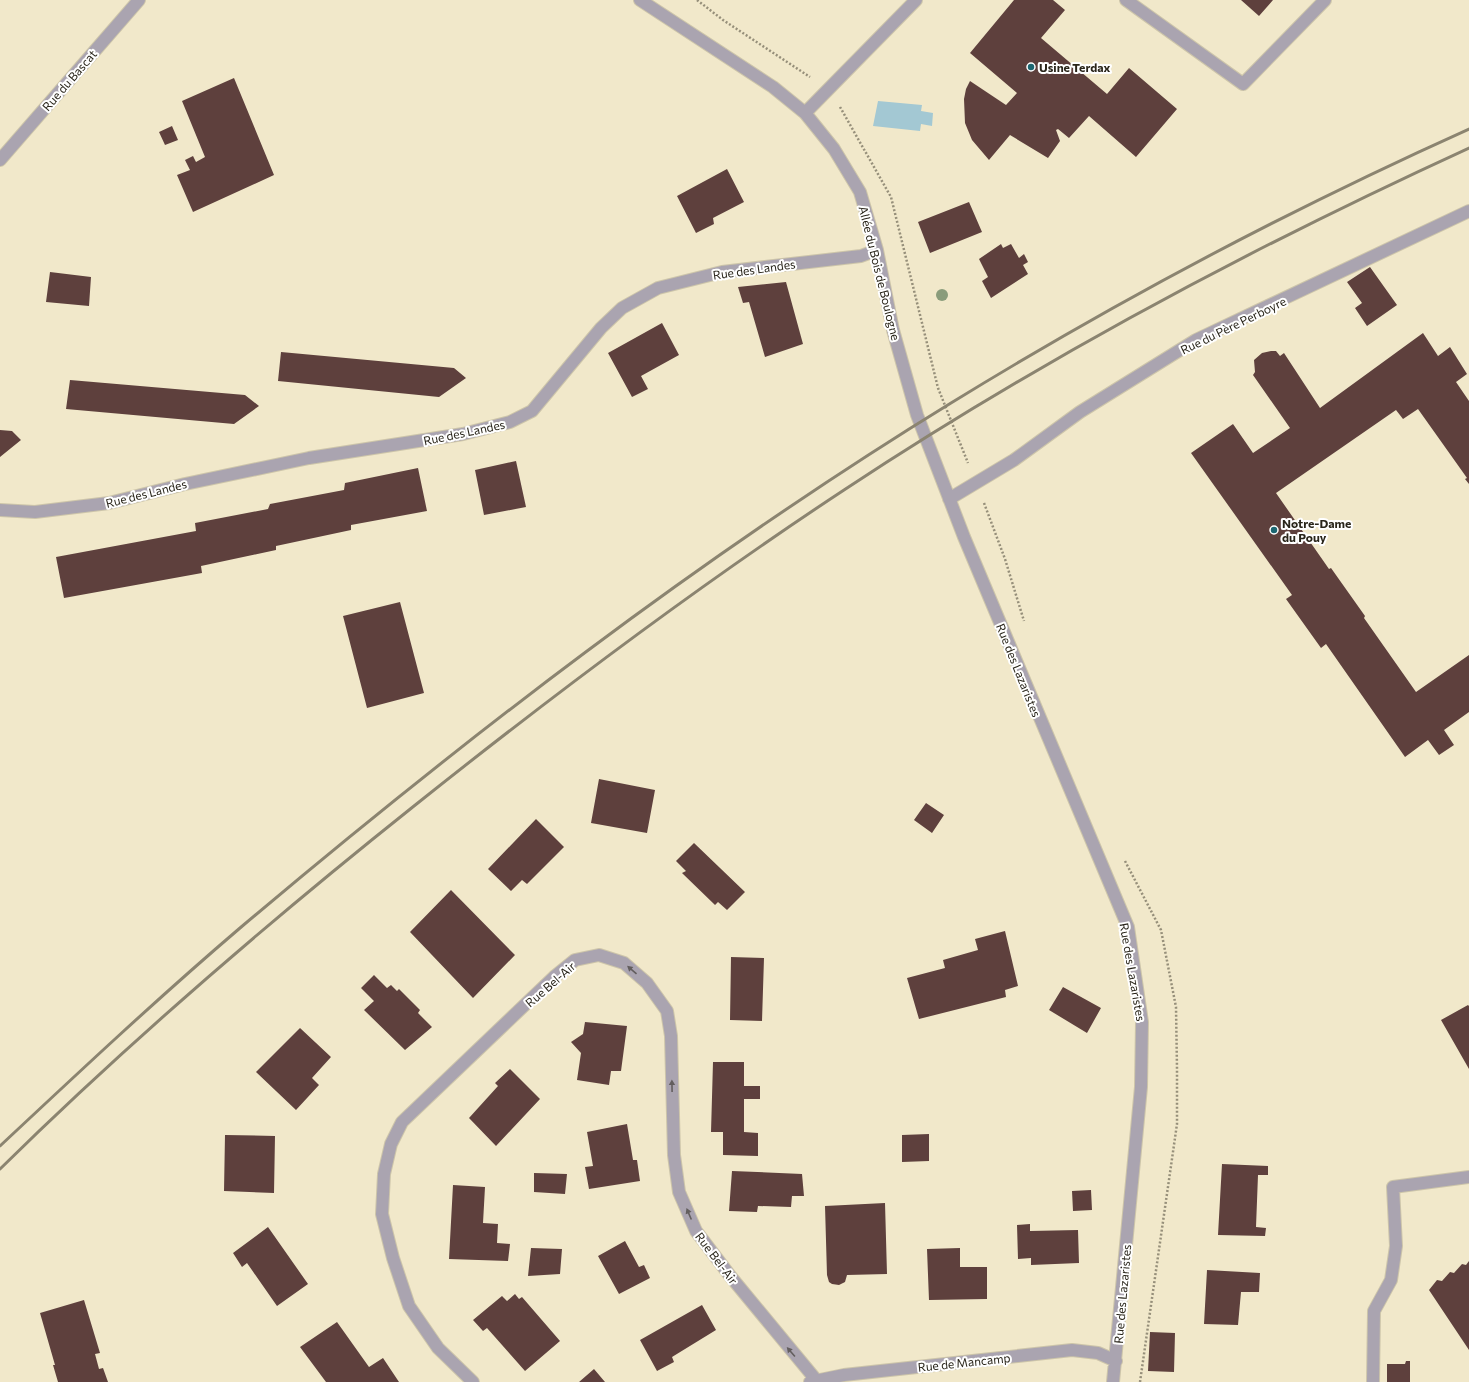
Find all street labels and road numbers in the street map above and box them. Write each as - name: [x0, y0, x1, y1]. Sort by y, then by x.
- street label: Rue du Bascat: [39, 47, 99, 113]
- street label: Allée du Bois de Boulogne: [856, 204, 904, 342]
- street label: Rue des Landes: [712, 256, 796, 282]
- street label: Rue du Père Perboyre: [1178, 293, 1288, 357]
- street label: Rue des Landes: [422, 417, 506, 447]
- street label: Rue des Landes: [104, 476, 188, 510]
- street label: Rue des Lazaristes: [994, 621, 1044, 719]
- street label: Rue des Lazaristes: [1117, 922, 1149, 1022]
- street label: Rue Bel-Air: [522, 958, 578, 1009]
- street label: Rue Bel-Air: [693, 1229, 741, 1287]
- street label: Rue des Lazaristes: [1111, 1244, 1133, 1344]
- street label: Rue de Mancamp: [917, 1350, 1011, 1374]

